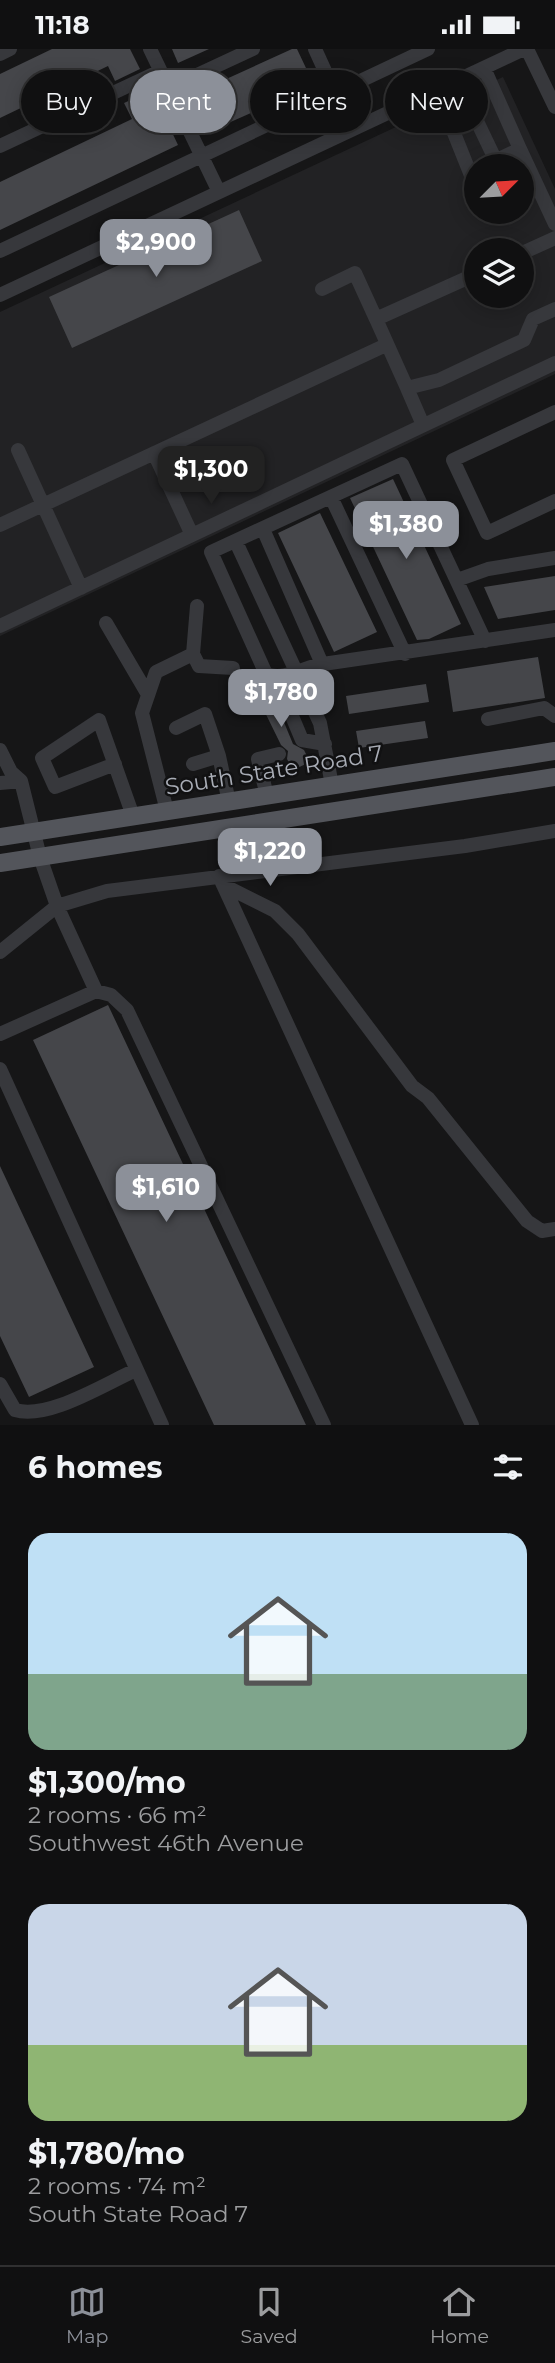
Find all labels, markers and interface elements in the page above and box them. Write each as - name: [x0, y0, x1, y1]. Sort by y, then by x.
- text: 11:18: [35, 9, 90, 41]
- chip: Buy: [21, 70, 116, 133]
- chip: Rent: [130, 70, 236, 133]
- chip: Filters: [250, 70, 371, 133]
- chip: New: [385, 70, 488, 133]
- north arrow: [464, 154, 534, 224]
- map controls: [464, 154, 534, 308]
- pin: $2,900: [99, 219, 213, 279]
- text: $2,900: [116, 228, 196, 256]
- button: layers: [464, 238, 534, 308]
- pin: $1,300: [154, 447, 268, 506]
- text: $1,300: [174, 455, 248, 483]
- pin: $1,380: [349, 501, 463, 561]
- text: $1,380: [369, 510, 443, 538]
- pin: $1,780: [224, 669, 338, 729]
- text: $1,780: [244, 678, 318, 706]
- street label: South State Road 7: [163, 739, 385, 801]
- pin: $1,220: [213, 829, 327, 888]
- text: $1,220: [234, 837, 306, 865]
- pin: $1,610: [109, 1165, 223, 1224]
- text: $1,610: [132, 1173, 200, 1201]
- icon: filters: [489, 1448, 527, 1486]
- text: 6 homes: [28, 1449, 163, 1486]
- icon: home: [215, 1578, 341, 1704]
- text: $1,300/mo: [28, 1764, 186, 1801]
- text: 2 rooms · 66 m²: [28, 1801, 207, 1829]
- text: Southwest 46th Avenue: [28, 1829, 304, 1857]
- icon: home: [215, 1949, 341, 2075]
- text: $1,780/mo: [28, 2135, 185, 2172]
- text: 2 rooms · 74 m²: [28, 2172, 206, 2200]
- text: South State Road 7: [28, 2200, 248, 2228]
- tab: Map: [66, 2283, 108, 2348]
- tab: Saved: [241, 2283, 298, 2348]
- tab: Home: [430, 2283, 489, 2348]

